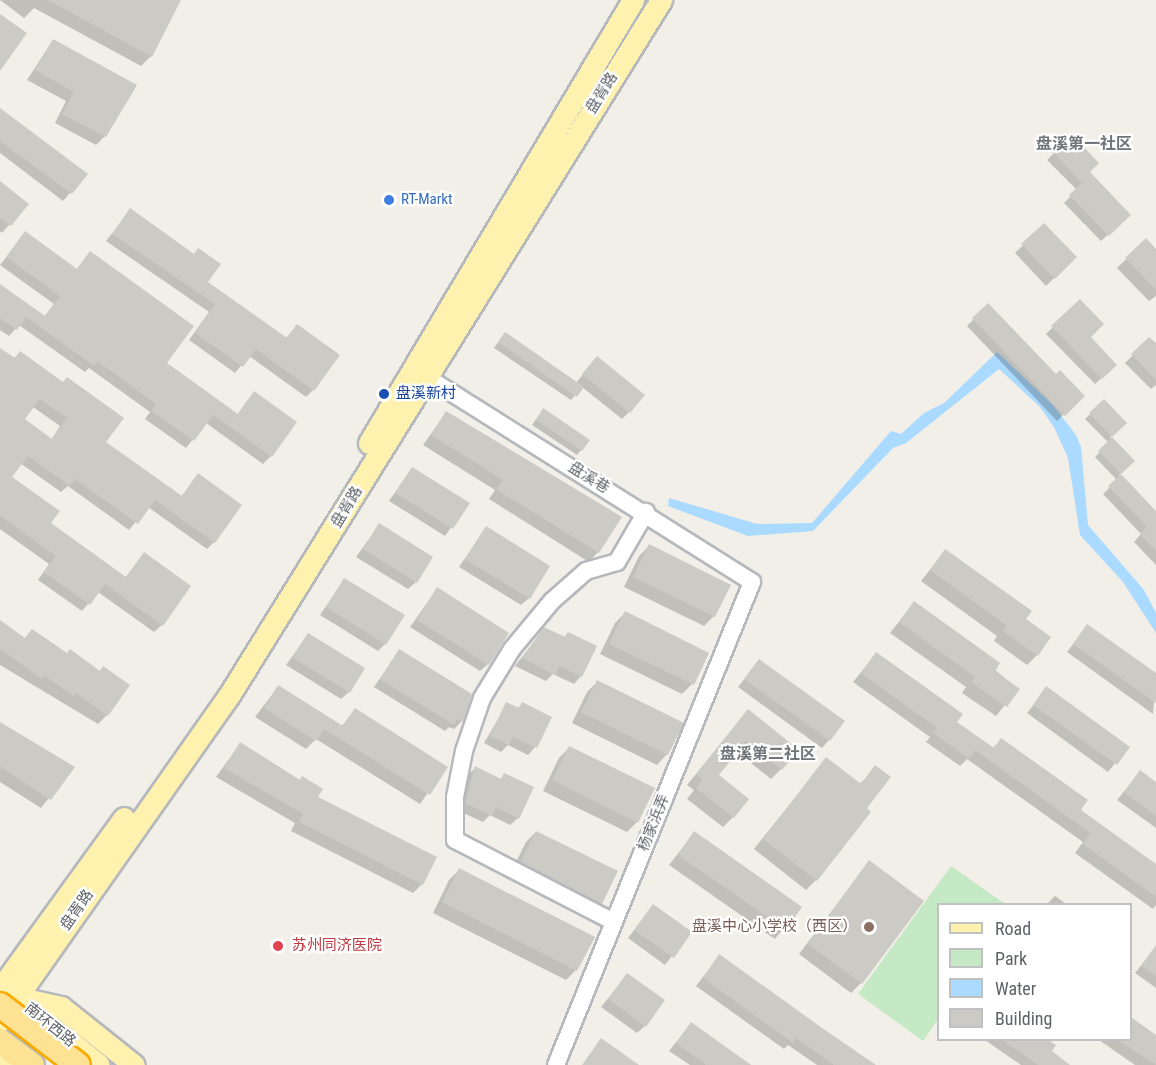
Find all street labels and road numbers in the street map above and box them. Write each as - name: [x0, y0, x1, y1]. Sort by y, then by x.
- street label: 盘胥路: [582, 69, 622, 117]
- street label: 盘溪巷: [565, 458, 613, 498]
- street label: 盘胥路: [328, 483, 366, 531]
- street label: 杨家浜弄: [634, 792, 674, 854]
- street label: 盘胥路: [57, 886, 97, 934]
- street label: 南环西路: [21, 999, 79, 1051]

